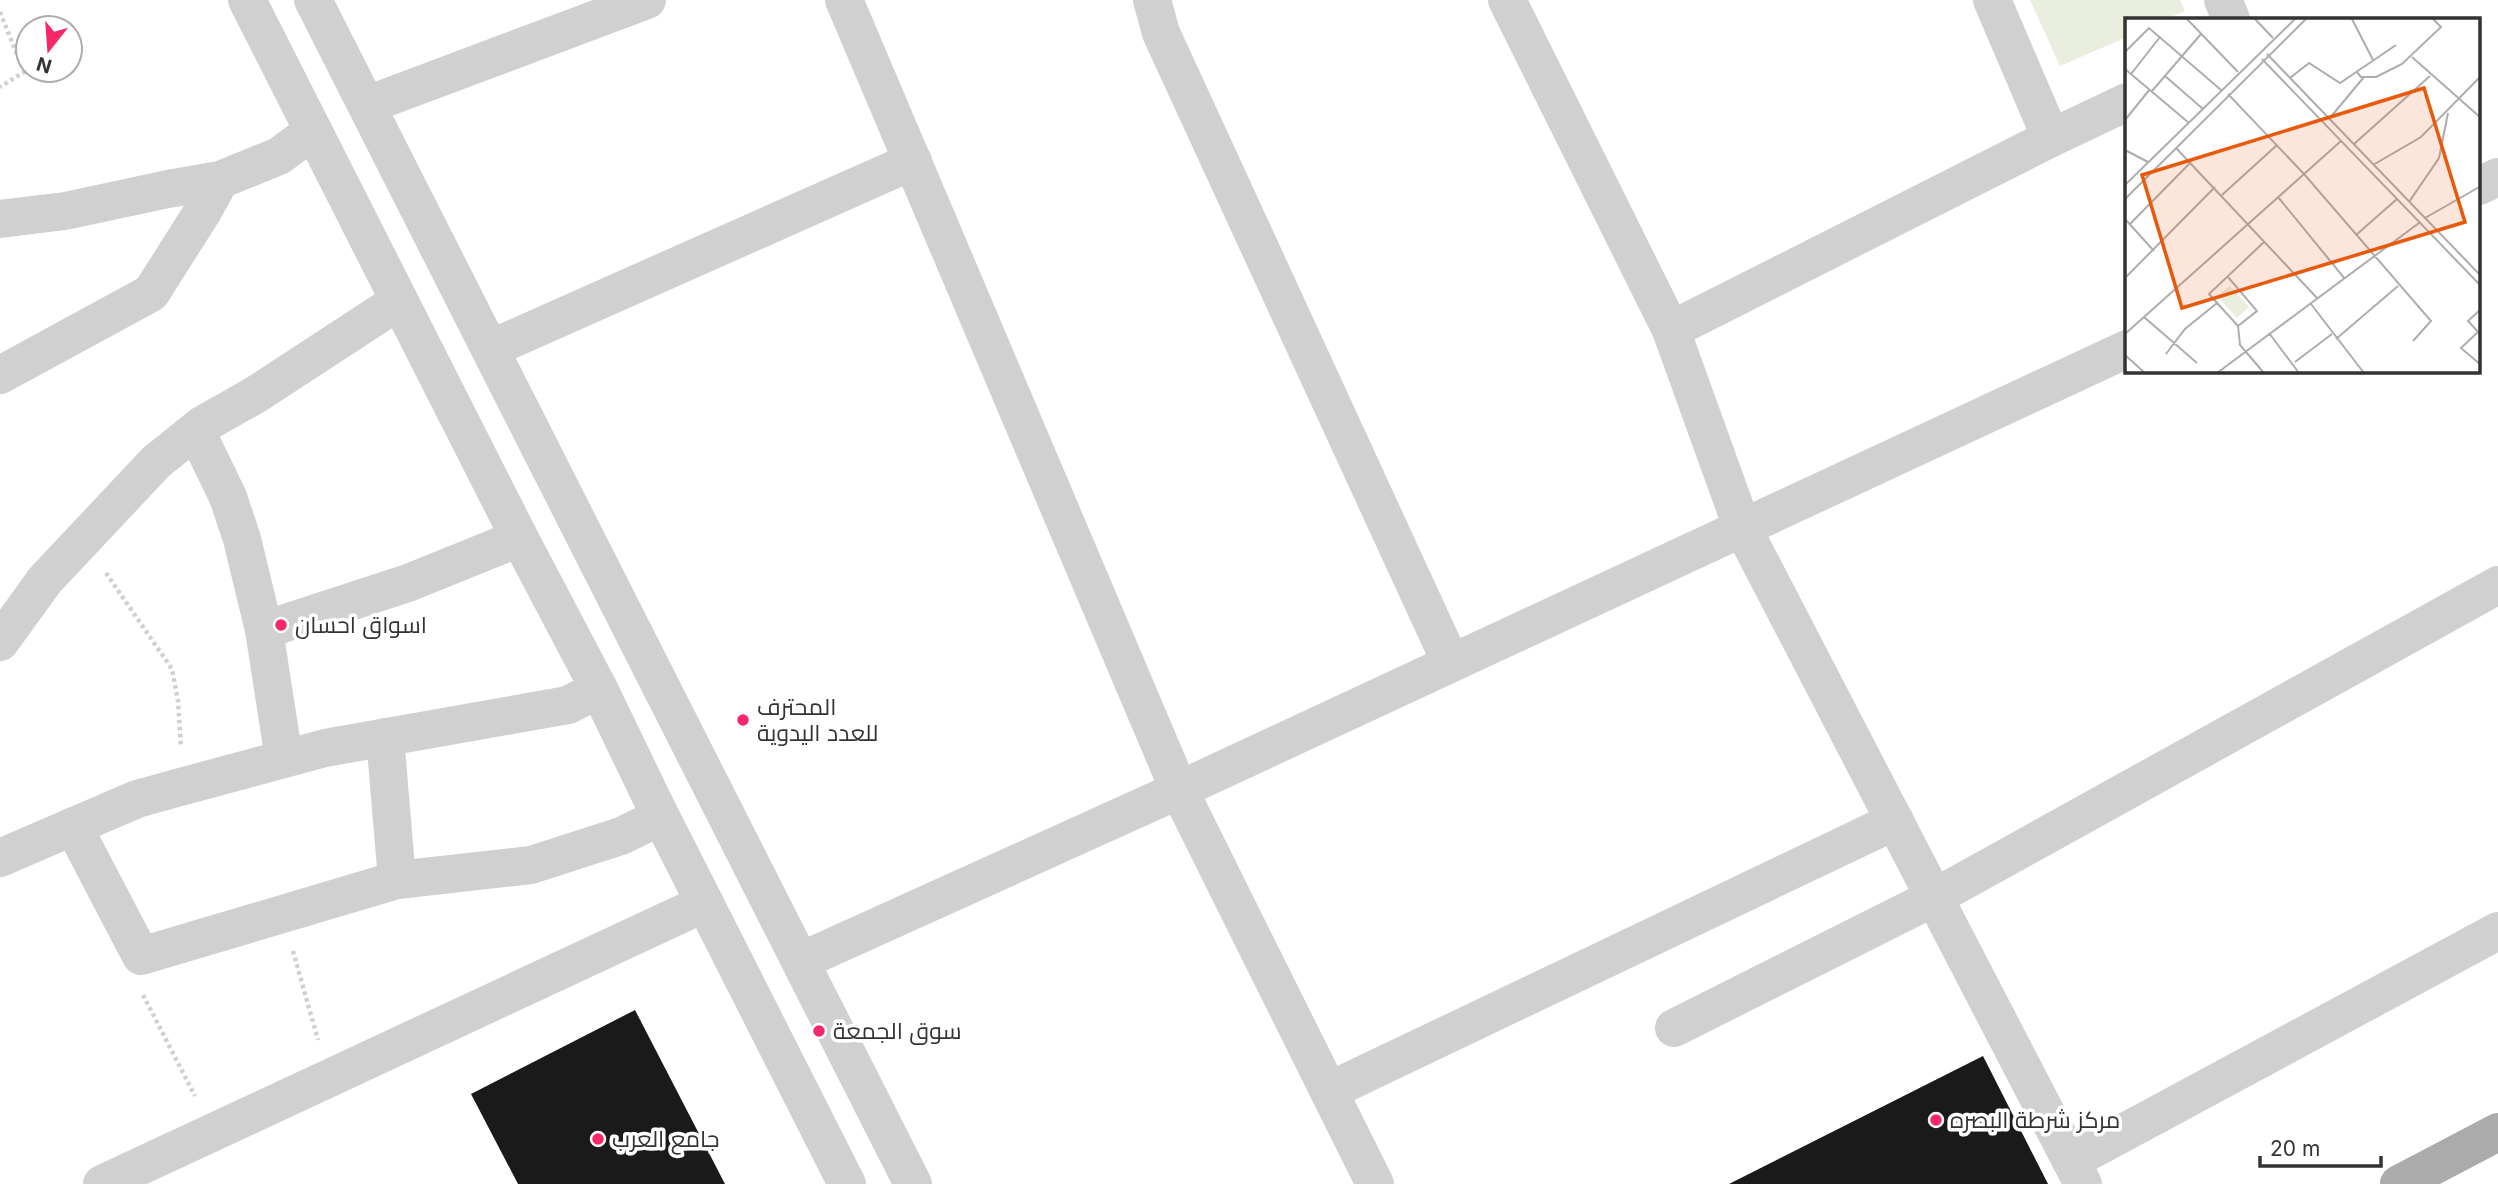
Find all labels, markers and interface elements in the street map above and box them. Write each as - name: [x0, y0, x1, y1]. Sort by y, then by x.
- north arrow: [14, 14, 84, 84]
- inset map: [2125, 18, 2480, 373]
- text: N: [34, 52, 54, 78]
- place label: اسواق احسان: [295, 611, 427, 639]
- marker: اسواق احسان: [273, 617, 289, 633]
- place label: المحترف للعدد اليدوية: [757, 693, 878, 747]
- marker: المحترف للعدد اليدوية: [735, 712, 751, 728]
- place label: سوق الجمعة: [833, 1017, 961, 1045]
- marker: سوق الجمعة: [811, 1023, 827, 1039]
- place label: مركز شرطة البصره: [1950, 1106, 2120, 1134]
- marker: مركز شرطة البصره: [1928, 1112, 1944, 1128]
- scale bar: [2260, 1124, 2381, 1168]
- place label: جامع العرب: [612, 1125, 720, 1155]
- marker: جامع العرب: [590, 1131, 606, 1147]
- text: 20 m: [2270, 1136, 2320, 1161]

